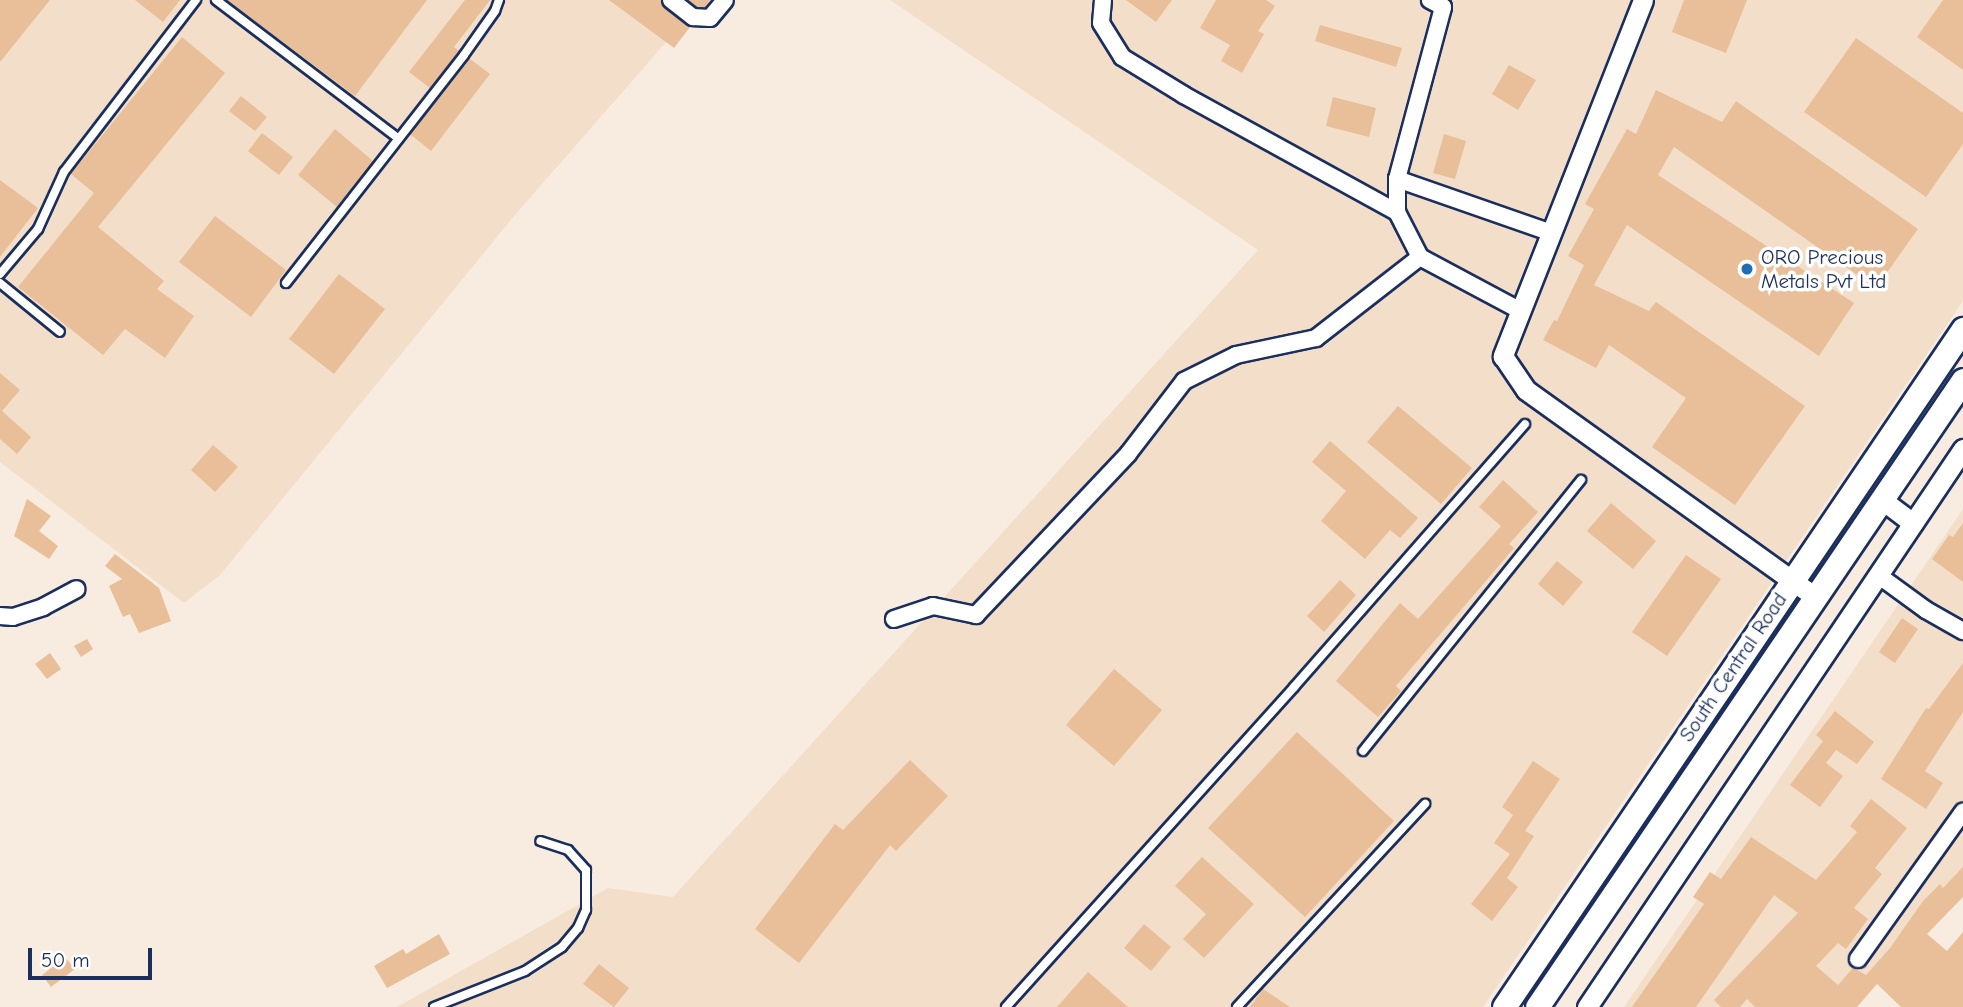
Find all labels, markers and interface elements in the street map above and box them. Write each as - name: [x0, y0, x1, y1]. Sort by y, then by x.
- place label: ORO Precious Metals Pvt Ltd: [1761, 244, 1886, 294]
- marker: ORO Precious Metals Pvt Ltd: [1739, 261, 1755, 277]
- street label: South Central Road: [1674, 588, 1792, 746]
- scale bar: [32, 934, 156, 978]
- text: 50 m: [41, 948, 90, 972]

